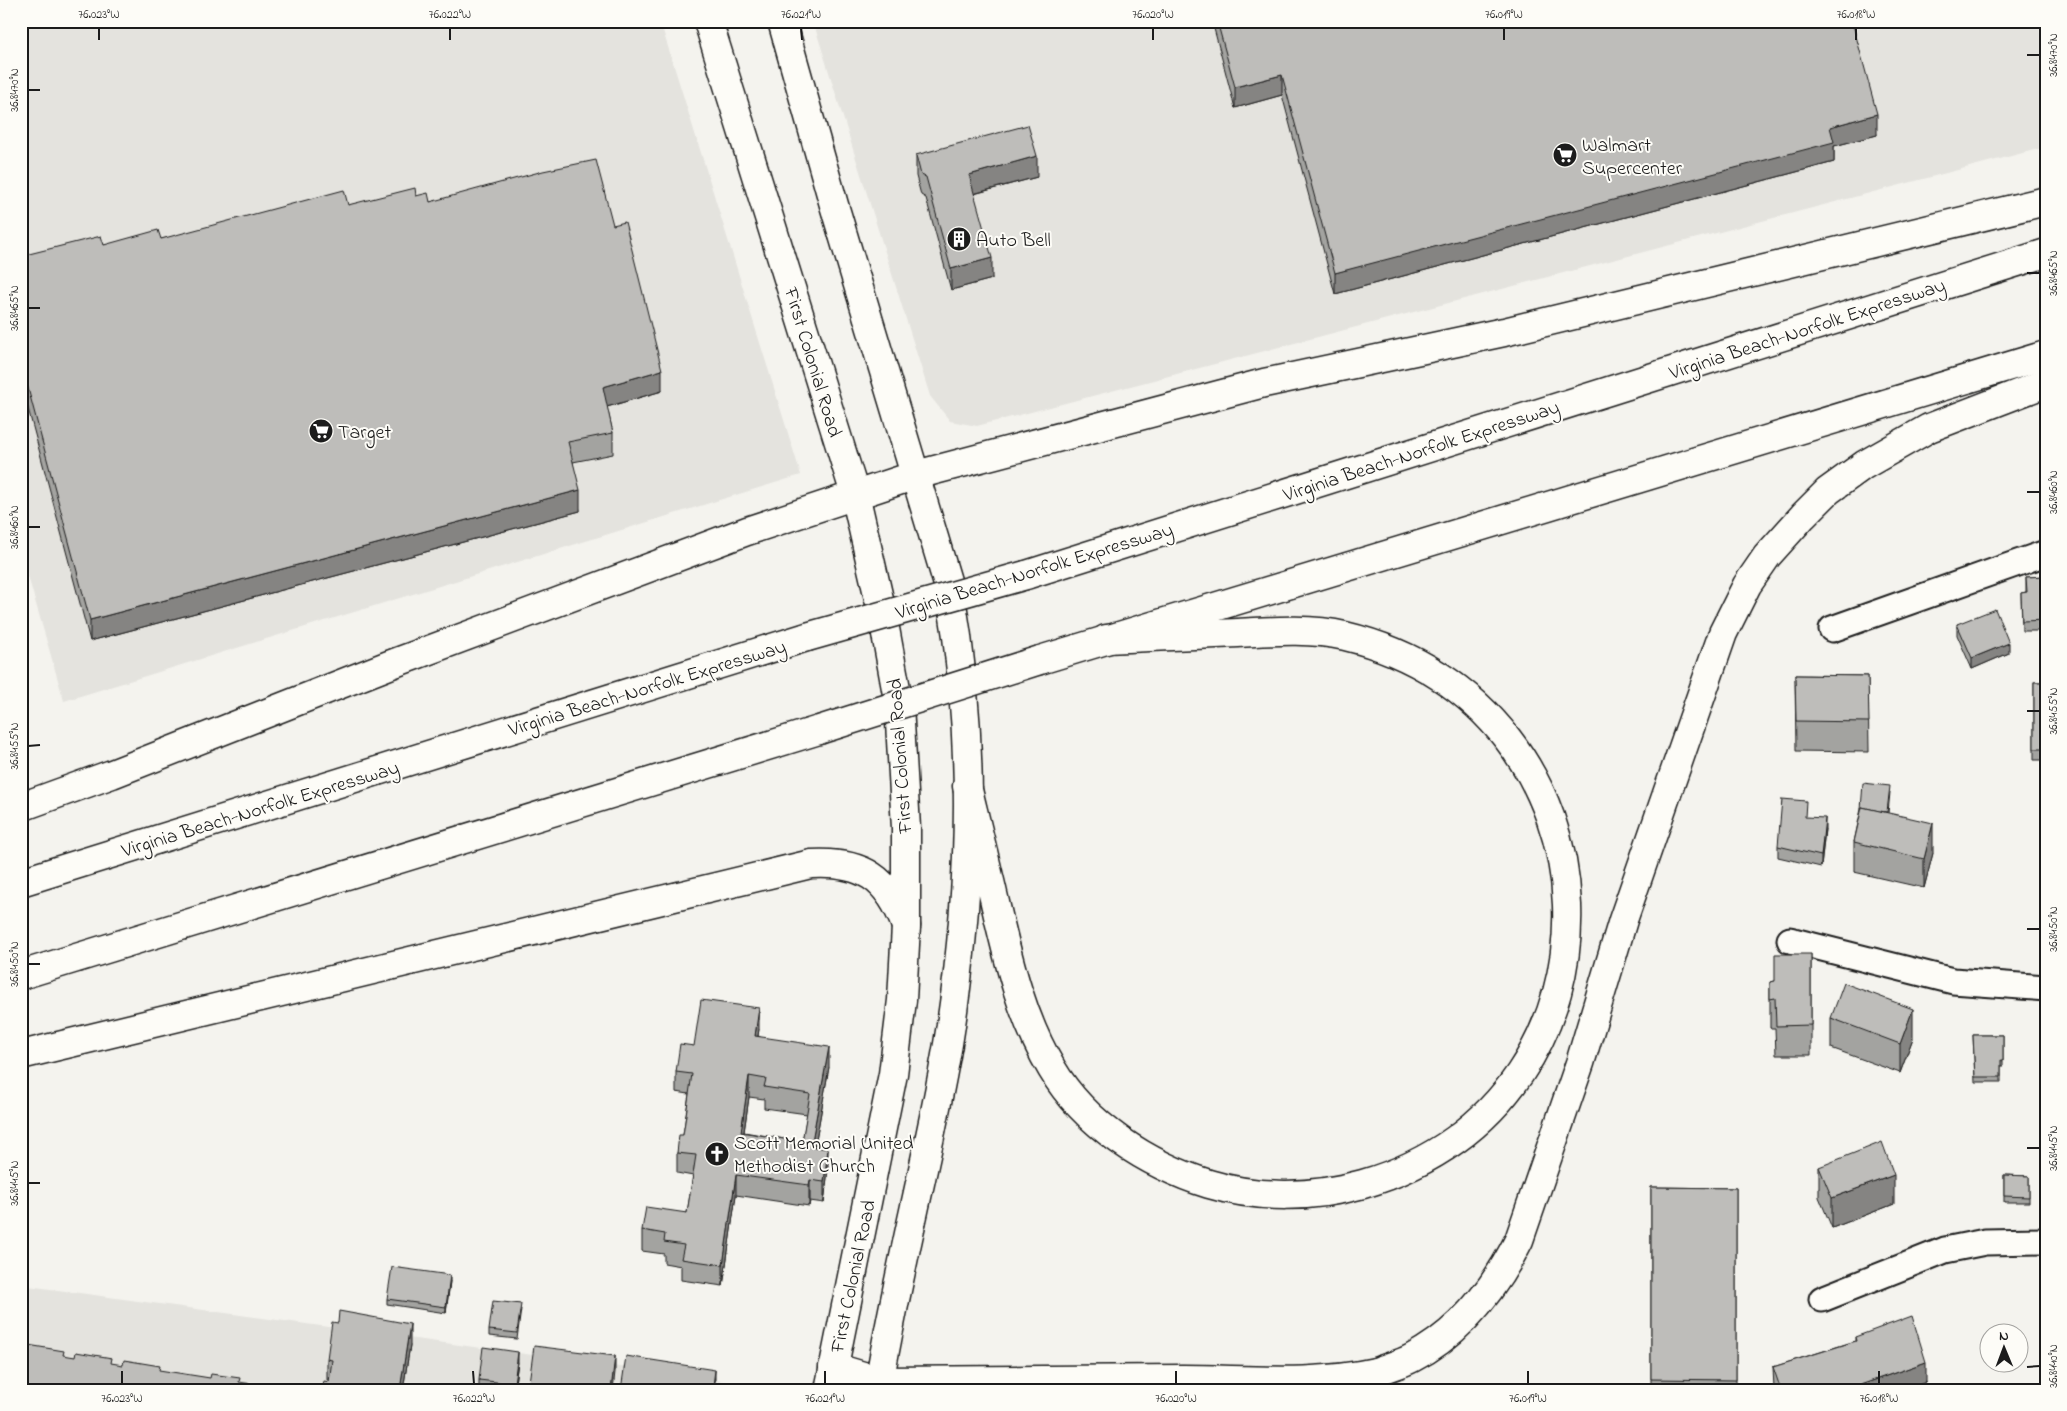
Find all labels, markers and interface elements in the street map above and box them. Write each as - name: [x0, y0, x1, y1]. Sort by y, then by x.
- text: 76.023°W: [78, 6, 120, 24]
- text: 76.022°W: [429, 6, 471, 24]
- text: 76.021°W: [781, 6, 821, 24]
- text: 76.020°W: [1132, 6, 1174, 24]
- text: 76.019°W: [1485, 6, 1523, 24]
- text: 76.018°W: [1837, 6, 1875, 24]
- text: 36.8470°N: [2045, 33, 2063, 77]
- text: 36.8470°N: [6, 68, 24, 112]
- place label: Walmart Supercenter: [1582, 132, 1683, 184]
- supermarket icon: Walmart Supercenter: [1552, 142, 1578, 168]
- building icon: Auto Bell: [946, 226, 972, 252]
- place label: Auto Bell: [976, 227, 1051, 256]
- text: 36.8465°N: [2045, 250, 2063, 296]
- street label: Virginia Beach-Norfolk Expressway: [1665, 272, 1950, 390]
- street label: First Colonial Road: [775, 283, 848, 441]
- text: 36.8465°N: [6, 285, 24, 331]
- street label: Virginia Beach-Norfolk Expressway: [1279, 394, 1564, 512]
- supermarket icon: Target: [308, 418, 334, 444]
- place label: Target: [338, 419, 391, 449]
- text: 36.8460°N: [2045, 470, 2063, 514]
- text: 36.8460°N: [6, 505, 24, 549]
- street label: Virginia Beach-Norfolk Expressway: [891, 516, 1177, 630]
- street label: Virginia Beach-Norfolk Expressway: [504, 633, 790, 747]
- street label: First Colonial Road: [882, 677, 921, 835]
- text: 36.8455°N: [2045, 687, 2063, 735]
- text: 36.8455°N: [6, 722, 24, 770]
- street label: Virginia Beach-Norfolk Expressway: [117, 754, 403, 868]
- text: 36.8450°N: [2045, 906, 2063, 952]
- text: 36.8450°N: [6, 941, 24, 987]
- text: 36.8445°N: [2045, 1125, 2063, 1171]
- place label: Scott Memorial United Methodist Church: [734, 1130, 914, 1182]
- church icon: Scott Memorial United Methodist Church: [704, 1141, 730, 1167]
- text: 36.8445°N: [6, 1160, 24, 1206]
- street label: First Colonial Road: [824, 1198, 885, 1356]
- north arrow: [1980, 1324, 2030, 1374]
- text: N: [1999, 1326, 2009, 1347]
- text: 36.8440°N: [2045, 1344, 2063, 1388]
- text: 76.023°W: [101, 1390, 143, 1408]
- text: 76.022°W: [453, 1390, 495, 1408]
- text: 76.021°W: [805, 1390, 845, 1408]
- text: 76.020°W: [1155, 1390, 1197, 1408]
- text: 76.019°W: [1509, 1390, 1547, 1408]
- text: 76.018°W: [1860, 1390, 1898, 1408]

